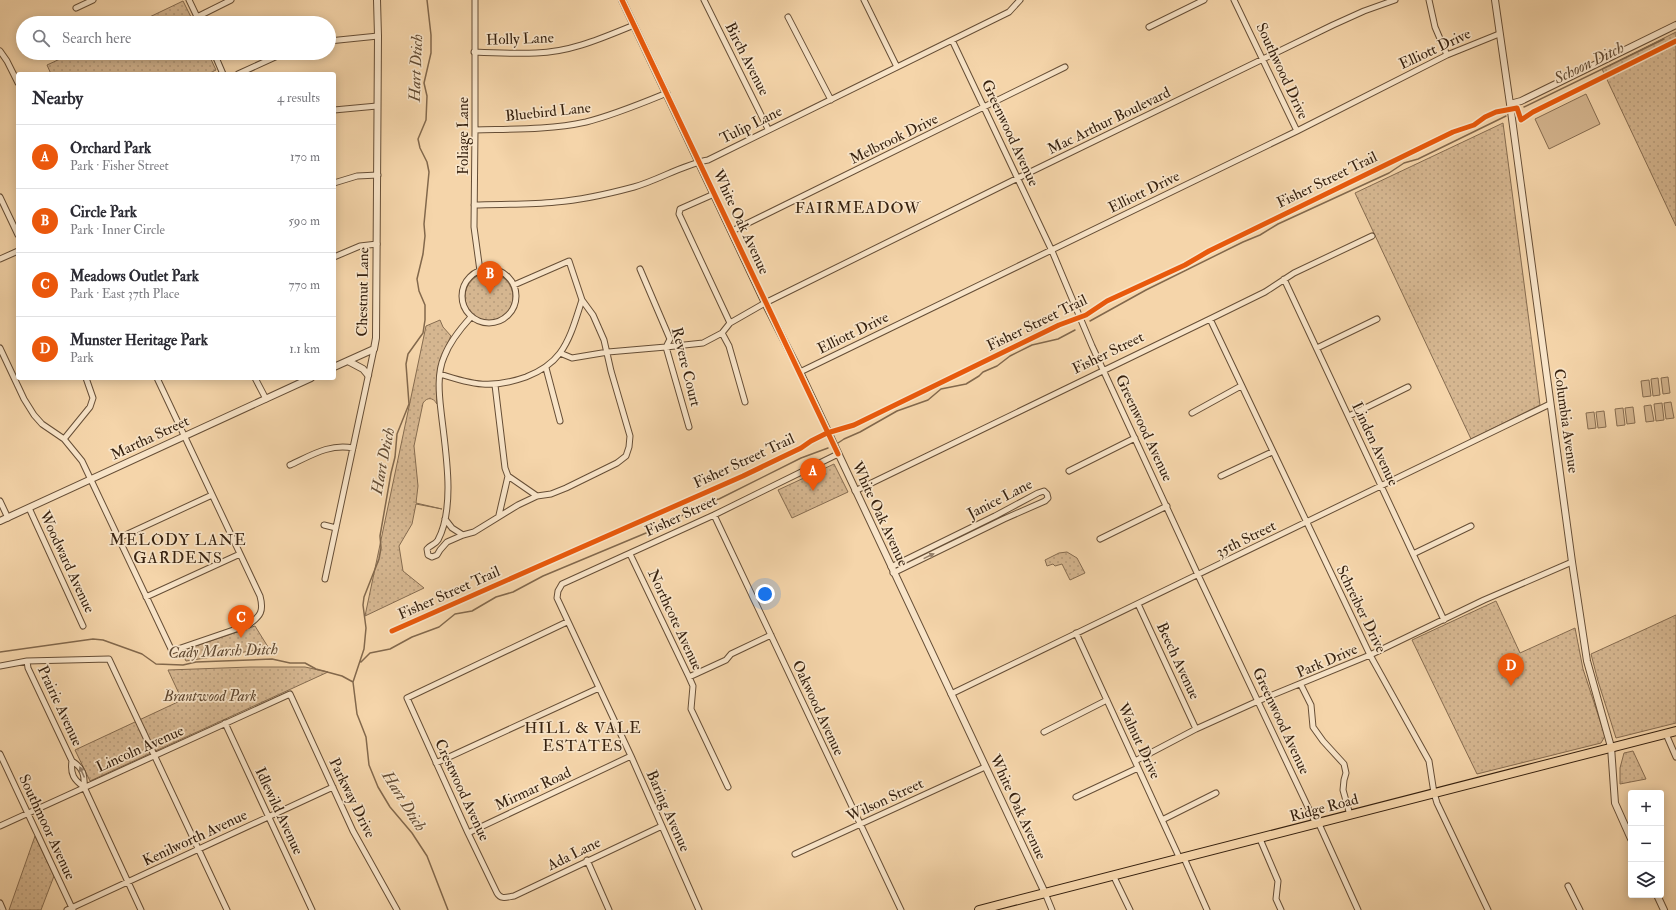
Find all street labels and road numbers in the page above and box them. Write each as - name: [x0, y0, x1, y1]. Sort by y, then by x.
- street label: Birch Avenue: [720, 19, 774, 99]
- street label: Southwood Drive: [1251, 20, 1313, 122]
- street label: Elliott Drive: [1396, 24, 1474, 74]
- street label: Holly Lane: [486, 28, 554, 50]
- street label: Greenwood Avenue: [977, 77, 1043, 189]
- street label: Mac Arthur Boulevard: [1044, 83, 1174, 159]
- street label: Foliage Lane: [454, 97, 473, 175]
- street label: Bluebird Lane: [504, 98, 592, 126]
- street label: Tulip Lane: [717, 102, 786, 149]
- street label: Melbrook Drive: [847, 109, 941, 169]
- street label: Fisher Street Trail: [1274, 147, 1381, 213]
- street label: White Oak Avenue: [708, 166, 774, 278]
- street label: Elliott Drive: [1105, 167, 1183, 217]
- street label: Chestnut Lane: [353, 247, 373, 337]
- street label: Fisher Street Trail: [984, 290, 1091, 356]
- street label: Elliott Drive: [814, 308, 892, 358]
- street label: Revere Court: [667, 325, 705, 409]
- street label: Fisher Street: [1069, 327, 1147, 379]
- street label: Columbia Avenue: [1549, 368, 1583, 474]
- street label: Greenwood Avenue: [1111, 372, 1177, 484]
- street label: Linden Avenue: [1347, 399, 1403, 489]
- street label: Martha Street: [108, 412, 192, 464]
- street label: Fisher Street Trail: [690, 429, 798, 493]
- street label: White Oak Avenue: [847, 458, 913, 570]
- street label: Janice Lane: [964, 475, 1036, 525]
- street label: Fisher Street: [642, 491, 720, 541]
- street label: Woodward Avenue: [35, 507, 99, 616]
- street label: 35th Street: [1213, 516, 1279, 562]
- street label: Fisher Street Trail: [395, 562, 503, 624]
- street label: Schreiber Drive: [1332, 562, 1390, 656]
- street label: Northcote Avenue: [643, 566, 707, 674]
- street label: Beech Avenue: [1152, 619, 1204, 703]
- street label: Park Drive: [1293, 640, 1361, 682]
- street label: Oakwood Avenue: [788, 657, 848, 759]
- street label: Prairie Avenue: [33, 663, 87, 749]
- street label: Greenwood Avenue: [1248, 665, 1314, 777]
- street label: Walnut Drive: [1113, 699, 1165, 782]
- street label: Lincoln Avenue: [93, 721, 187, 777]
- street label: Crestwood Avenue: [430, 736, 494, 844]
- street label: White Oak Avenue: [985, 751, 1051, 863]
- street label: Parkway Drive: [325, 755, 379, 841]
- street label: Mirmar Road: [492, 763, 575, 815]
- street label: Idlewild Avenue: [250, 764, 308, 858]
- street label: Baring Avenue: [642, 767, 694, 855]
- street label: Southmoor Avenue: [14, 771, 80, 883]
- street label: Wilson Street: [843, 774, 927, 826]
- street label: Ridge Road: [1288, 790, 1361, 826]
- street label: Kenilworth Avenue: [140, 805, 250, 871]
- street label: Ada Lane: [543, 833, 604, 876]

